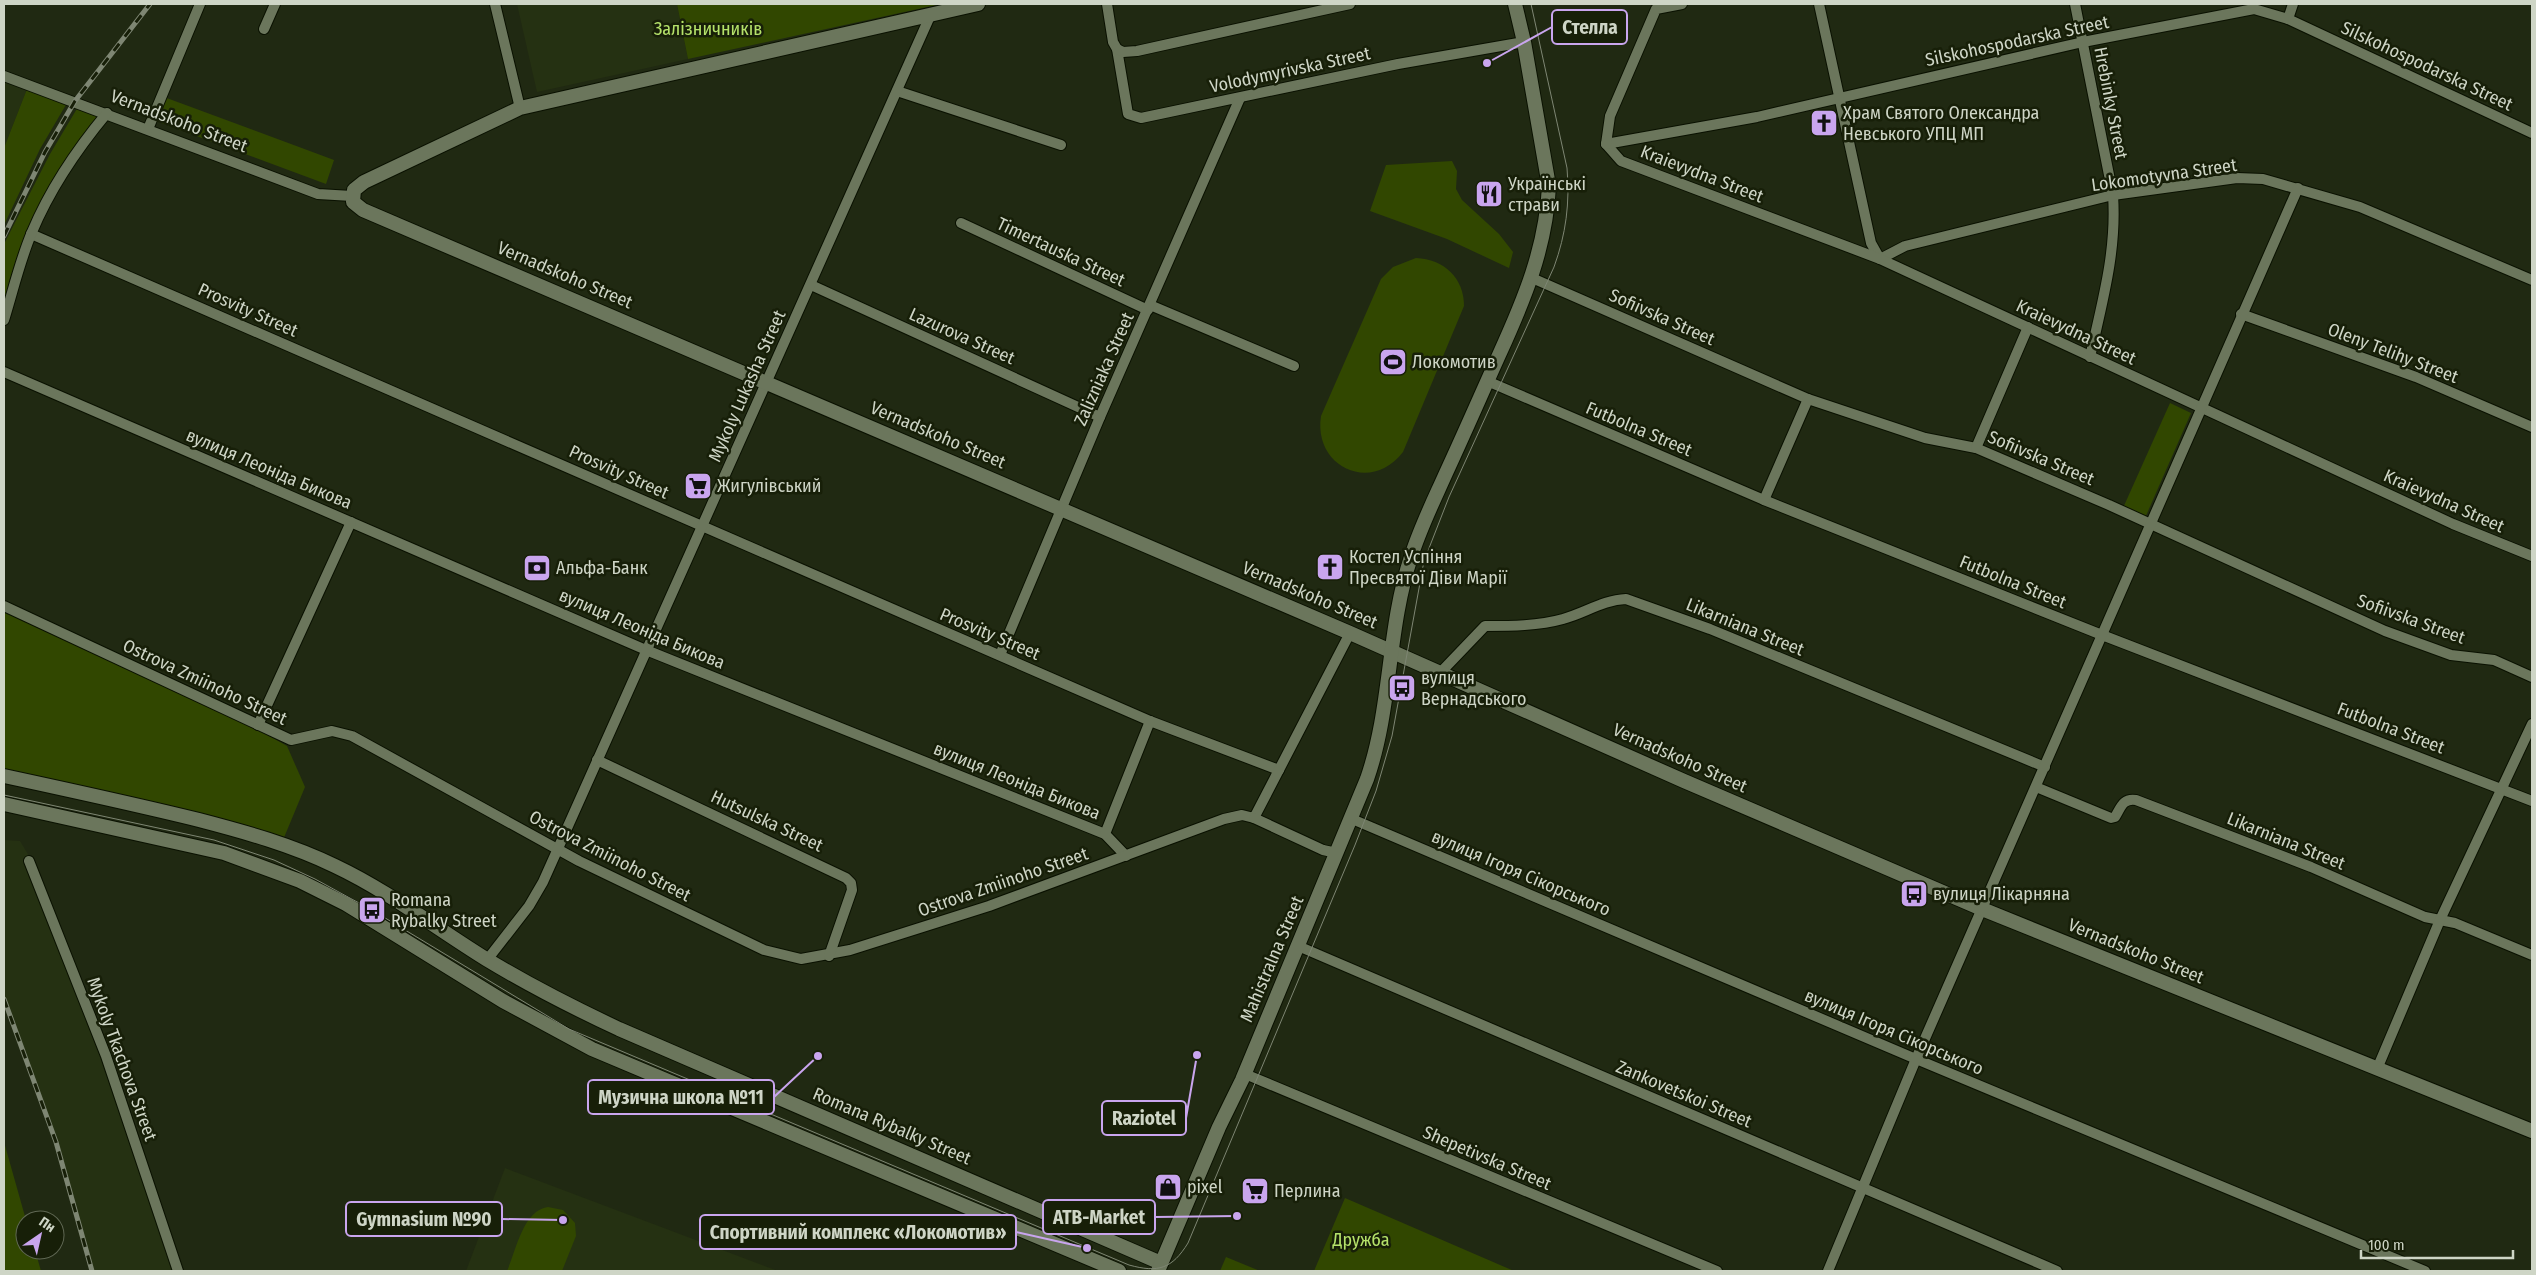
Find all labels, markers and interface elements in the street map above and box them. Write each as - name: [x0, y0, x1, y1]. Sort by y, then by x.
- callout: Стелла: [1552, 10, 1627, 44]
- street label: Silskohospodarska Street: [1923, 11, 2111, 71]
- text: Стелла: [1562, 16, 1618, 39]
- street label: Silskohospodarska Street: [2338, 17, 2516, 116]
- park label: Залізничників: [654, 18, 762, 40]
- street label: Volodymyrivska Street: [1208, 42, 1372, 98]
- street label: Hrebinky Street: [2089, 45, 2133, 161]
- street label: Vernadskoho Street: [108, 85, 251, 157]
- place label: Храм Святого Олександра Невського УПЦ МП: [1843, 102, 2040, 145]
- church icon: Храм Святого Олександра Невського УПЦ МП: [1809, 108, 1839, 138]
- street label: Kraievydna Street: [1637, 140, 1767, 208]
- street label: Lokomotyvna Street: [2090, 154, 2238, 196]
- place label: Українські страви: [1507, 173, 1586, 216]
- restaurant icon: Українські страви: [1474, 179, 1504, 209]
- street label: Timertauska Street: [993, 213, 1129, 291]
- street label: Vernadskoho Street: [494, 237, 636, 313]
- street label: Prosvity Street: [195, 278, 301, 342]
- street label: Sofiivska Street: [1606, 284, 1718, 350]
- street label: Kraievydna Street: [2013, 295, 2140, 369]
- street label: Lazurova Street: [906, 303, 1018, 369]
- street label: Mykoly Lukasha Street: [704, 307, 790, 465]
- street label: Zalizniaka Street: [1069, 309, 1139, 429]
- street label: Oleny Telihy Street: [2325, 318, 2461, 388]
- sports icon: Локомотив: [1378, 347, 1408, 377]
- place label: Локомотив: [1412, 351, 1496, 373]
- street label: Vernadskoho Street: [867, 397, 1009, 473]
- street label: Futbolna Street: [1583, 397, 1695, 461]
- street label: вулиця Леоніда Бикова: [183, 424, 355, 514]
- street label: Sofiivska Street: [1985, 426, 2098, 490]
- street label: Prosvity Street: [566, 440, 672, 504]
- street label: Kraievydna Street: [2380, 465, 2508, 537]
- supermarket icon: Жигулівський: [683, 471, 713, 501]
- place label: Жигулівський: [717, 475, 821, 497]
- place label: Костел Успіння Пресвятої Діви Марії: [1349, 546, 1508, 589]
- street label: Futbolna Street: [1956, 551, 2070, 613]
- church icon: Костел Успіння Пресвятої Діви Марії: [1315, 552, 1345, 582]
- bank icon: Альфа-Банк: [522, 553, 552, 583]
- place label: Альфа-Банк: [556, 557, 648, 579]
- street label: Vernadskoho Street: [1239, 557, 1381, 633]
- street label: вулиця Леоніда Бикова: [556, 584, 728, 674]
- street label: Sofiivska Street: [2354, 589, 2468, 649]
- street label: Likarniana Street: [1683, 593, 1807, 661]
- street label: Prosvity Street: [937, 603, 1043, 665]
- street label: Ostrova Zmiinoho Street: [120, 634, 291, 730]
- place label: вулиця Вернадського: [1421, 667, 1527, 710]
- bus stop icon: вулиця Вернадського: [1387, 673, 1417, 703]
- street label: Futbolna Street: [2334, 697, 2448, 759]
- street label: Vernadskoho Street: [1609, 719, 1751, 798]
- street label: вулиця Леоніда Бикова: [930, 737, 1104, 825]
- street label: Hutsulska Street: [707, 785, 827, 857]
- street label: Ostrova Zmiinoho Street: [526, 806, 695, 906]
- street label: Likarniana Street: [2224, 807, 2348, 875]
- street label: вулиця Ігоря Сікорського: [1428, 825, 1614, 921]
- street label: Ostrova Zmiinoho Street: [915, 843, 1091, 921]
- bus stop icon: вулиця Лікарняна: [1899, 879, 1929, 909]
- place label: вулиця Лікарняна: [1933, 883, 2070, 905]
- place label: Romana Rybalky Street: [391, 889, 497, 932]
- street label: Mahistralna Street: [1235, 892, 1309, 1025]
- bus stop icon: Romana Rybalky Street: [357, 895, 387, 925]
- street label: Vernadskoho Street: [2065, 914, 2207, 988]
- street label: Mykoly Tkachova Street: [82, 974, 162, 1144]
- street label: вулиця Ігоря Сікорського: [1801, 984, 1987, 1080]
- street label: Zankovetskoi Street: [1613, 1055, 1755, 1133]
- callout: Музична школа №11: [588, 1080, 774, 1114]
- street label: Romana Rybalky Street: [810, 1083, 975, 1169]
- text: Музична школа №11: [598, 1086, 764, 1109]
- callout: Raziotel: [1102, 1101, 1186, 1135]
- text: Raziotel: [1112, 1107, 1177, 1130]
- street label: Shepetivska Street: [1420, 1121, 1555, 1195]
- shop icon: pixel: [1153, 1172, 1183, 1202]
- place label: pixel: [1187, 1176, 1223, 1198]
- supermarket icon: Перлина: [1240, 1176, 1270, 1206]
- place label: Перлина: [1274, 1180, 1341, 1202]
- callout: ATB-Market: [1043, 1200, 1155, 1234]
- callout: Gymnasium №90: [346, 1202, 502, 1236]
- text: ATB-Market: [1052, 1206, 1145, 1229]
- text: Gymnasium №90: [356, 1208, 492, 1231]
- north arrow: [15, 1210, 65, 1260]
- text: Пн: [36, 1213, 58, 1236]
- callout: Спортивний комплекс «Локомотив»: [700, 1215, 1016, 1249]
- text: Спортивний комплекс «Локомотив»: [710, 1221, 1006, 1244]
- scale bar: [2361, 1228, 2514, 1260]
- park label: Дружба: [1332, 1229, 1390, 1251]
- text: 100 m: [2368, 1236, 2405, 1254]

